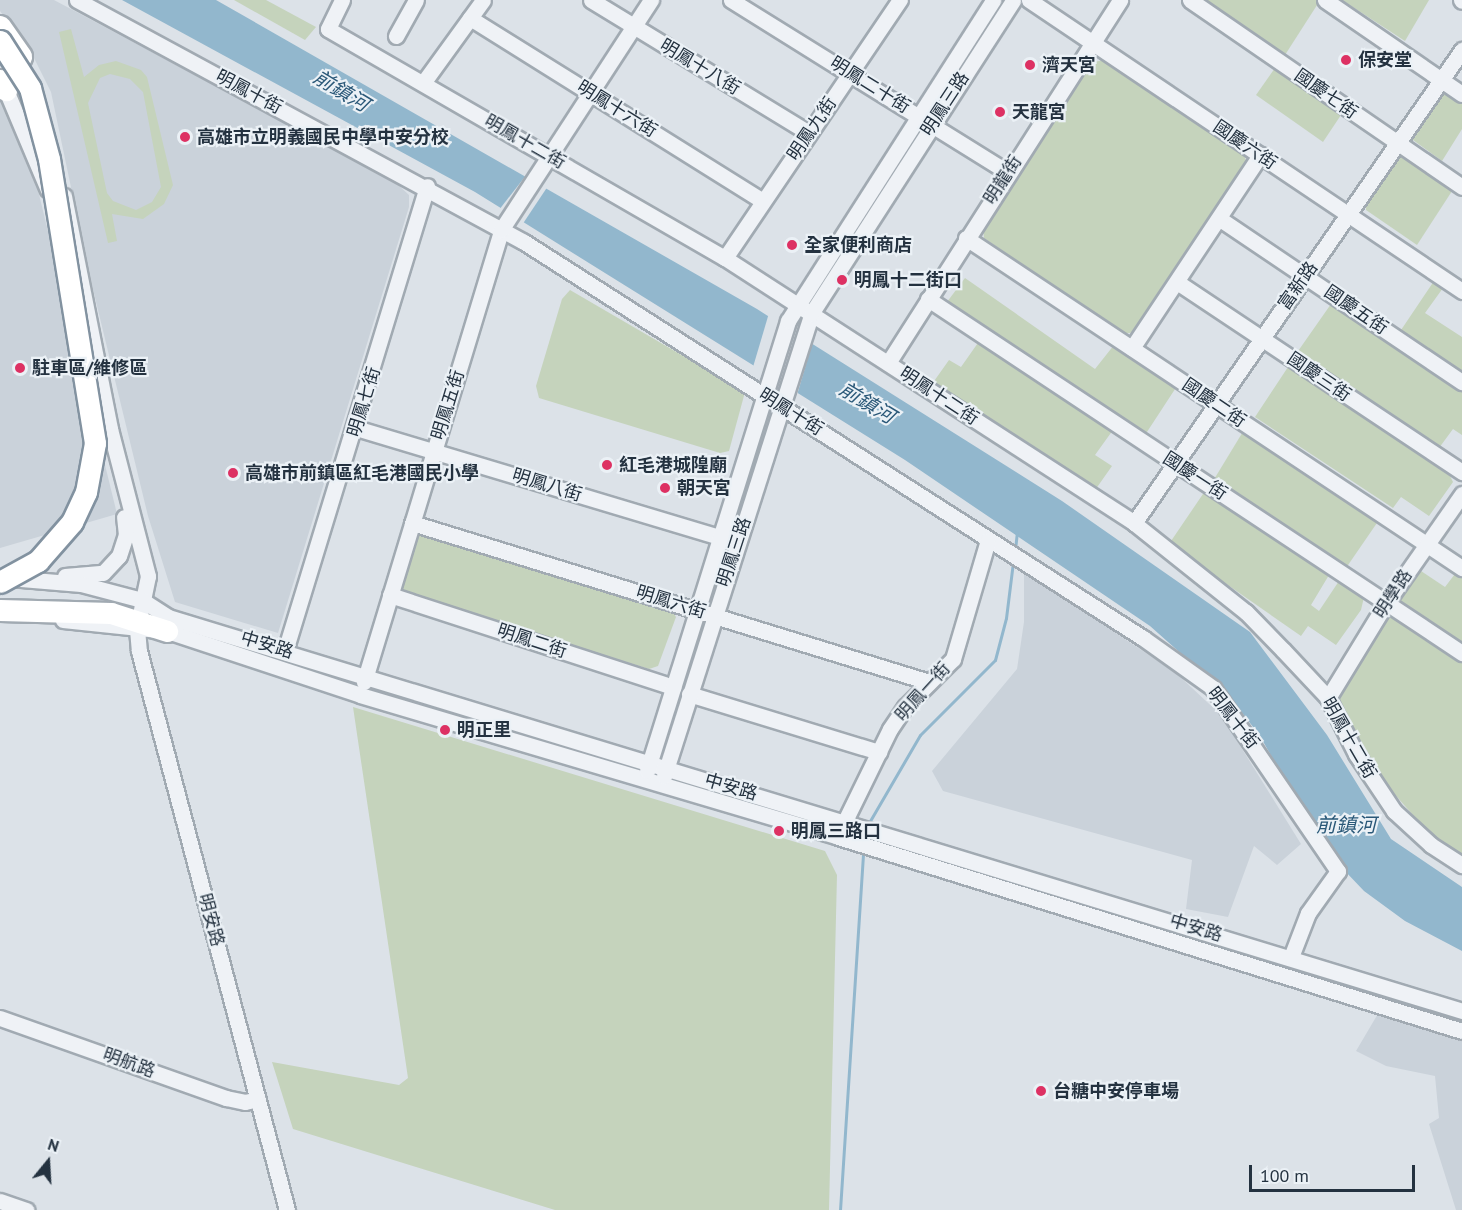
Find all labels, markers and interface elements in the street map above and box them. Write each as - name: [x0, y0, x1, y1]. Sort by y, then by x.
- street label: 明鳳十八街: [656, 35, 744, 99]
- place label: 保安堂: [1358, 49, 1412, 71]
- street label: 明鳳二十街: [826, 52, 914, 118]
- marker: 保安堂: [1339, 53, 1353, 67]
- place label: 濟天宮: [1042, 54, 1096, 76]
- marker: 濟天宮: [1023, 58, 1037, 72]
- water label: 前鎮河: [309, 65, 373, 117]
- street label: 國慶七街: [1290, 65, 1362, 123]
- street label: 明鳳十街: [212, 66, 286, 118]
- street label: 明鳳三路: [916, 68, 974, 140]
- street label: 明鳳十六街: [573, 76, 661, 142]
- street label: 明鳳九街: [783, 93, 841, 165]
- place label: 天龍宮: [1012, 101, 1066, 123]
- marker: 天龍宮: [993, 105, 1007, 119]
- street label: 明鳳十二街: [481, 110, 569, 174]
- street label: 國慶六街: [1209, 116, 1281, 174]
- place label: 高雄市立明義國民中學中安分校: [197, 126, 449, 148]
- marker: 高雄市立明義國民中學中安分校: [178, 130, 192, 144]
- street label: 明龍街: [979, 151, 1027, 209]
- place label: 全家便利商店: [804, 234, 912, 256]
- marker: 全家便利商店: [785, 238, 799, 252]
- street label: 富新路: [1274, 258, 1322, 314]
- place label: 明鳳十二街口: [854, 269, 962, 291]
- marker: 明鳳十二街口: [835, 273, 849, 287]
- street label: 國慶五街: [1320, 281, 1392, 339]
- street label: 國慶三街: [1283, 348, 1355, 406]
- place label: 駐車區/維修區: [32, 357, 147, 379]
- marker: 駐車區/維修區: [13, 361, 27, 375]
- street label: 明鳳十二街: [895, 362, 983, 430]
- street label: 明鳳七街: [343, 364, 385, 440]
- street label: 明鳳五街: [427, 367, 469, 443]
- street label: 國慶二街: [1178, 374, 1250, 432]
- water label: 前鎮河: [835, 377, 899, 429]
- street label: 明鳳十街: [755, 384, 827, 440]
- street label: 國慶一街: [1159, 447, 1231, 505]
- place label: 紅毛港城隍廟: [619, 454, 727, 476]
- marker: 紅毛港城隍廟: [600, 458, 614, 472]
- place label: 高雄市前鎮區紅毛港國民小學: [245, 462, 479, 484]
- street label: 明鳳八街: [509, 464, 585, 506]
- marker: 高雄市前鎮區紅毛港國民小學: [226, 466, 240, 480]
- place label: 朝天宮: [677, 477, 731, 499]
- marker: 朝天宮: [658, 481, 672, 495]
- street label: 明鳳三路: [713, 514, 755, 590]
- street label: 明學路: [1369, 565, 1417, 623]
- street label: 明鳳六街: [633, 581, 709, 623]
- street label: 明鳳二街: [494, 620, 570, 662]
- street label: 中安路: [238, 627, 296, 663]
- street label: 明鳳一街: [891, 658, 955, 726]
- street label: 明鳳十街: [1202, 683, 1264, 753]
- street label: 明鳳十二街: [1317, 694, 1381, 782]
- place label: 明正里: [457, 719, 511, 741]
- marker: 明正里: [438, 723, 452, 737]
- street label: 中安路: [702, 769, 760, 805]
- water label: 前鎮河: [1316, 813, 1376, 837]
- place label: 明鳳三路口: [791, 820, 881, 842]
- marker: 明鳳三路口: [772, 824, 786, 838]
- street label: 明安路: [194, 891, 228, 949]
- street label: 中安路: [1167, 910, 1225, 946]
- street label: 明航路: [100, 1044, 158, 1082]
- place label: 台糖中安停車場: [1053, 1080, 1179, 1102]
- marker: 台糖中安停車場: [1034, 1084, 1048, 1098]
- north arrow: [18, 1132, 78, 1192]
- text: N: [45, 1134, 62, 1156]
- scale bar: [1252, 1153, 1418, 1191]
- text: 100 m: [1260, 1164, 1309, 1187]

